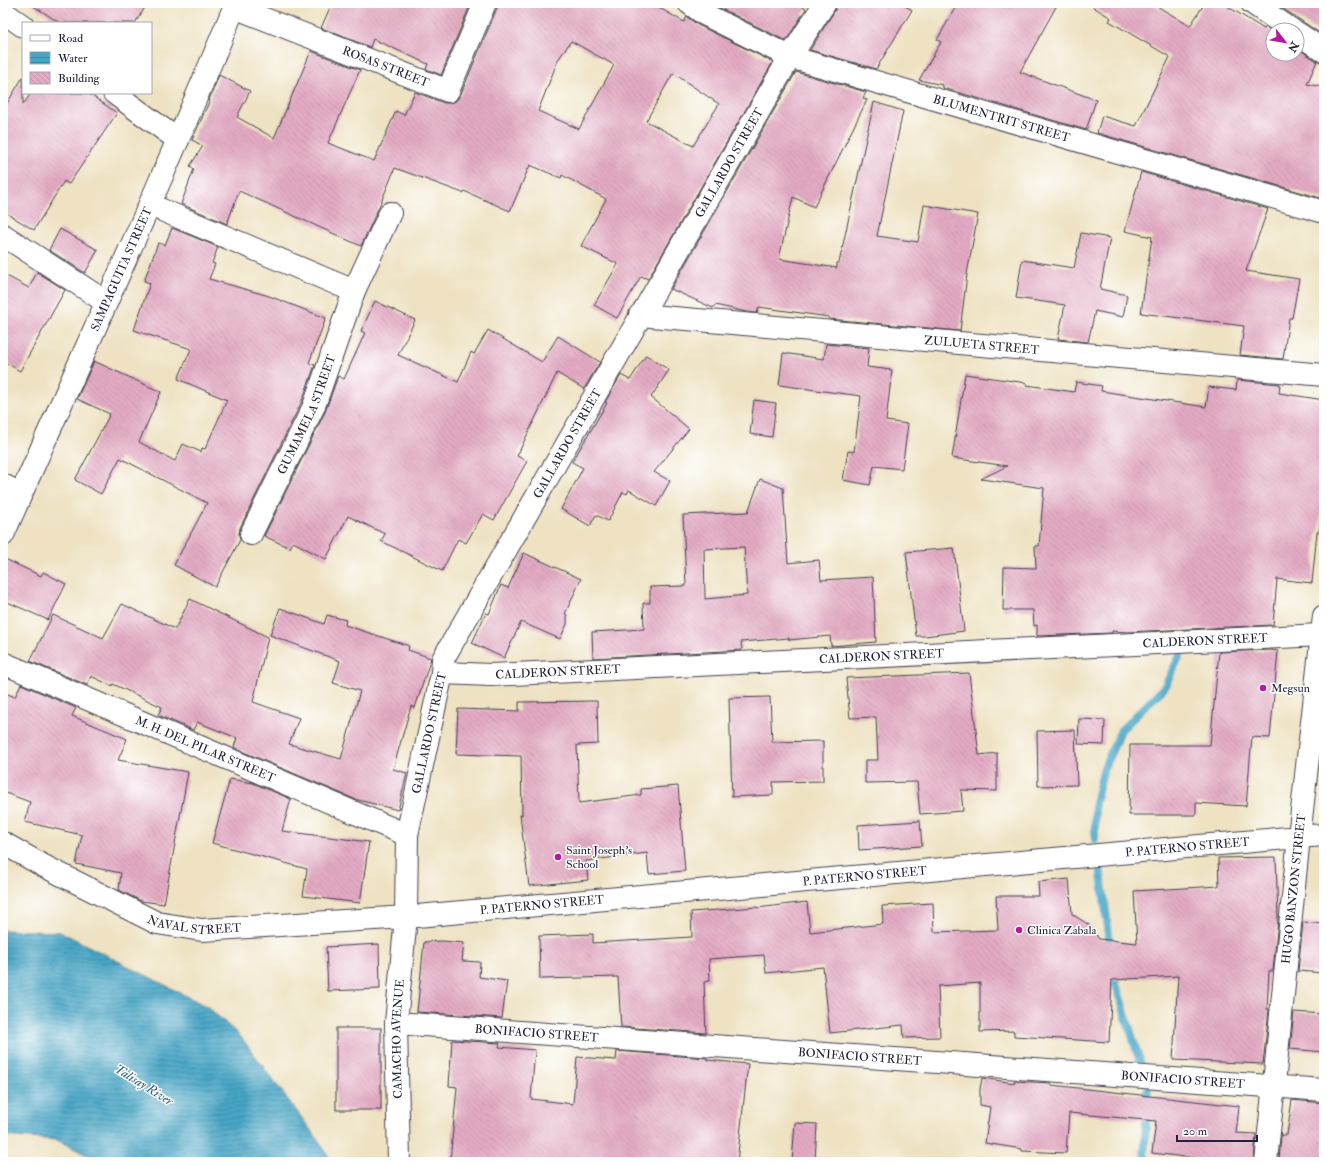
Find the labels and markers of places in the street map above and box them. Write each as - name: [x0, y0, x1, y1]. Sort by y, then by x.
- place label: Megsun: [1271, 681, 1310, 696]
- marker: Megsun: [1258, 683, 1268, 693]
- place label: Saint Joseph's School: [566, 843, 632, 872]
- marker: Saint Joseph's School: [553, 852, 563, 862]
- place label: Clinica Zabala: [1027, 923, 1098, 938]
- marker: Clinica Zabala: [1014, 925, 1024, 935]

